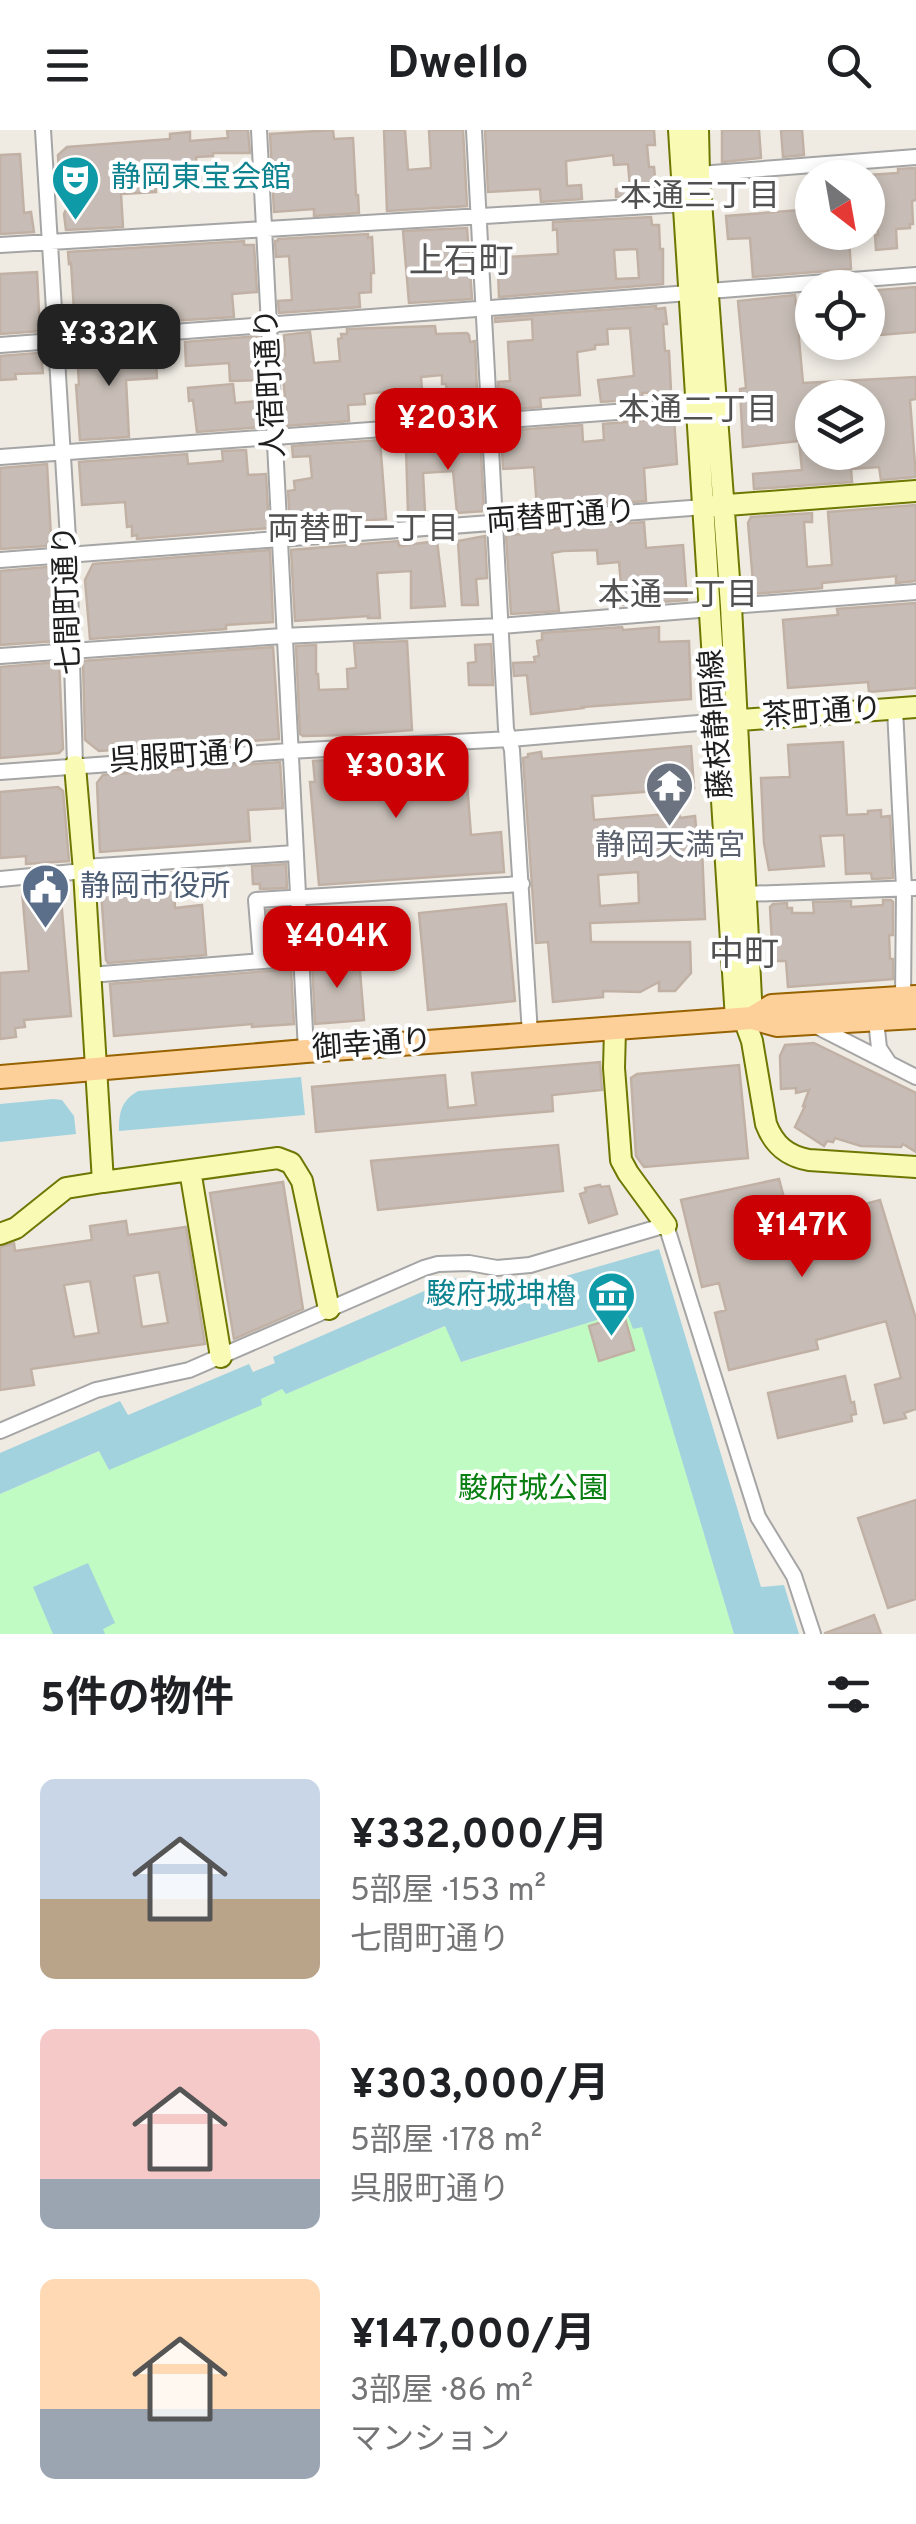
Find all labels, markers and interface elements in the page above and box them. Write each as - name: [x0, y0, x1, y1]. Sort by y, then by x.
- text: Dwello: [387, 37, 529, 94]
- icon: menu: [40, 38, 95, 93]
- icon: search: [821, 38, 876, 93]
- theatre icon: 静岡東宝会館: [50, 153, 102, 221]
- north arrow: [795, 160, 885, 250]
- map controls: [795, 160, 885, 470]
- place label: 静岡東宝会館: [111, 161, 291, 198]
- district label: 本通三丁目: [620, 178, 780, 218]
- district label: 上石町: [408, 241, 514, 285]
- button: locate: [795, 270, 885, 360]
- pin: ¥332K: [39, 304, 179, 389]
- street label: 人宿町通り: [250, 307, 294, 459]
- text: ¥332K: [59, 316, 159, 356]
- button: layers: [795, 380, 885, 470]
- pin: ¥203K: [378, 388, 518, 473]
- district label: 本通二丁目: [618, 392, 778, 432]
- text: ¥203K: [397, 400, 499, 440]
- street label: 両替町通り: [485, 494, 637, 542]
- district label: 両替町一丁目: [267, 511, 459, 551]
- street label: 七間町通り: [48, 524, 90, 676]
- district label: 本通一丁目: [598, 577, 758, 617]
- street label: 藤枝静岡線: [694, 648, 742, 800]
- street label: 茶町通り: [761, 691, 883, 737]
- street label: 呉服町通り: [108, 734, 260, 782]
- pin: ¥303K: [326, 736, 466, 821]
- text: ¥303K: [346, 748, 446, 788]
- temple icon: 静岡天満宮: [644, 760, 696, 828]
- place label: 静岡天満宮: [595, 829, 745, 866]
- public building icon: 静岡市役所: [19, 862, 71, 930]
- place label: 静岡市役所: [80, 870, 230, 907]
- pin: ¥404K: [267, 906, 407, 991]
- text: ¥404K: [285, 918, 389, 958]
- district label: 中町: [709, 934, 779, 978]
- street label: 御幸通り: [311, 1023, 433, 1069]
- pin: ¥147K: [732, 1195, 872, 1280]
- text: ¥147K: [756, 1207, 848, 1247]
- museum icon: 駿府城坤櫓: [585, 1270, 637, 1338]
- place label: 駿府城坤櫓: [426, 1278, 576, 1315]
- park label: 駿府城公園: [458, 1472, 608, 1509]
- icon: filters: [821, 1667, 876, 1722]
- text: 5件の物件: [40, 1674, 234, 1727]
- text: ¥332,000/月: [350, 1810, 608, 1863]
- icon: home: [120, 1819, 240, 1939]
- text: 5部屋 · 153 m²: [350, 1872, 546, 1912]
- text: 七間町通り: [350, 1921, 510, 1961]
- text: ¥303,000/月: [350, 2060, 609, 2113]
- icon: home: [120, 2069, 240, 2189]
- text: 5部屋 · 178 m²: [350, 2122, 542, 2162]
- text: 呉服町通り: [350, 2171, 510, 2211]
- text: ¥147,000/月: [350, 2310, 596, 2363]
- icon: home: [120, 2319, 240, 2439]
- text: 3部屋 · 86 m²: [350, 2372, 533, 2412]
- text: マンション: [350, 2421, 510, 2461]

